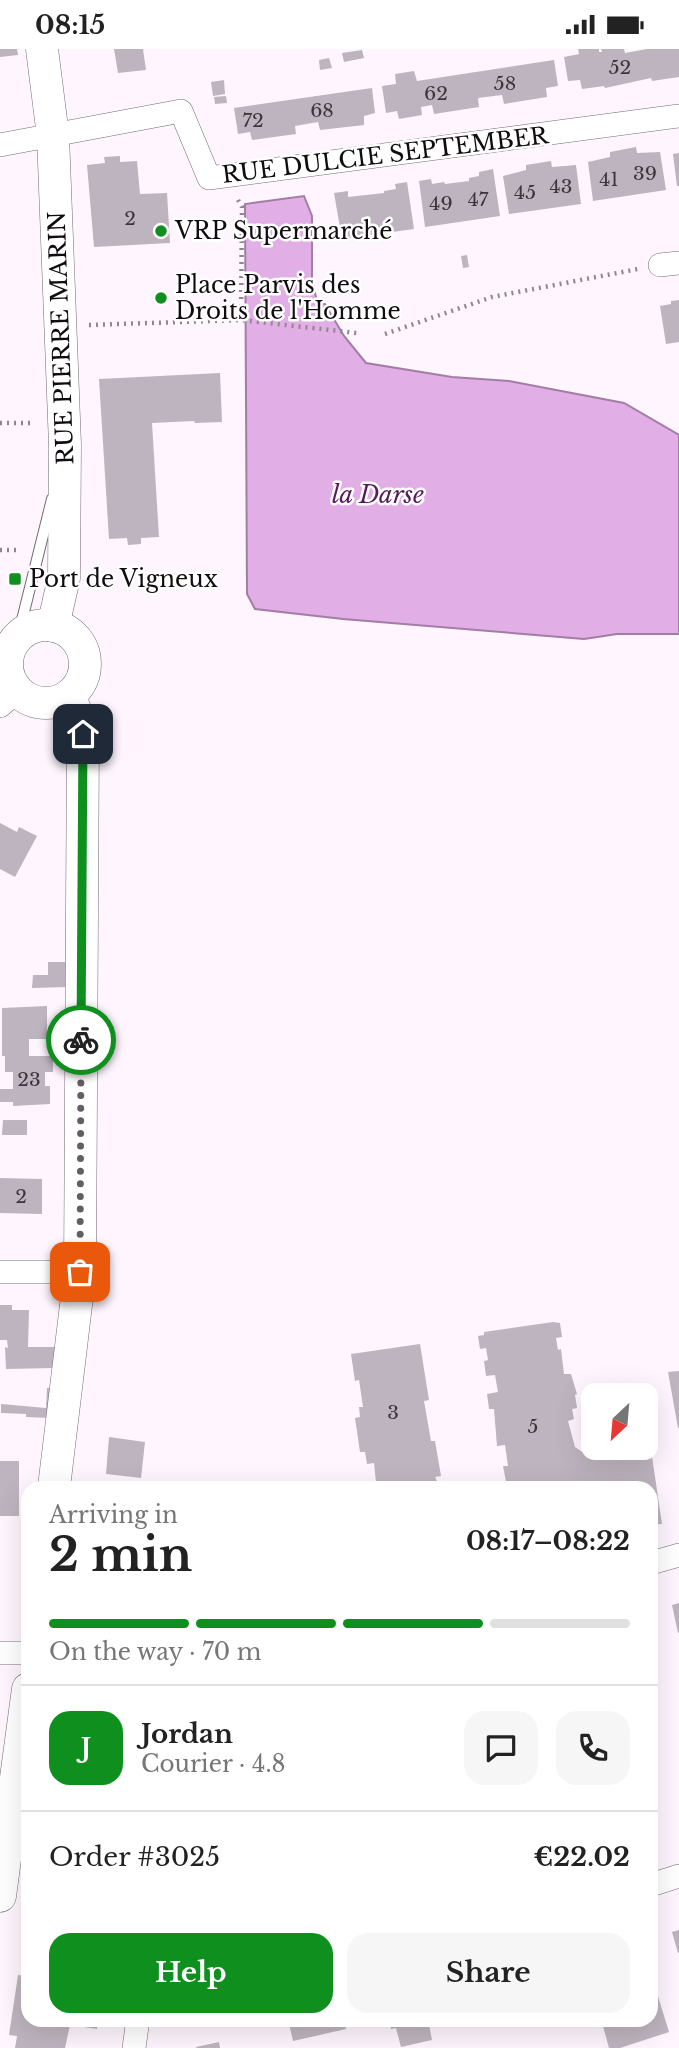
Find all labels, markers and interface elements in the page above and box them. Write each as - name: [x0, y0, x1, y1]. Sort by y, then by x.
- text: 08:15: [35, 9, 105, 41]
- house number: 52: [609, 56, 631, 79]
- house number: 58: [494, 72, 516, 95]
- house number: 62: [424, 82, 448, 105]
- house number: 68: [310, 99, 334, 122]
- house number: 72: [242, 109, 264, 132]
- street label: RUE DULCIE SEPTEMBER: [220, 121, 551, 189]
- house number: 39: [633, 162, 657, 185]
- house number: 41: [599, 168, 619, 191]
- house number: 43: [550, 175, 572, 198]
- house number: 45: [514, 181, 536, 204]
- house number: 47: [468, 188, 489, 211]
- house number: 49: [429, 192, 453, 215]
- house number: 2: [124, 207, 136, 230]
- street label: RUE PIERRE MARIN: [43, 211, 79, 465]
- place label: VRP Supermarché: [174, 217, 392, 245]
- marker: VRP Supermarché: [153, 223, 169, 239]
- place label: Place Parvis des Droits de l'Homme: [175, 271, 401, 325]
- marker: Place Parvis des Droits de l'Homme: [153, 290, 169, 306]
- water label: la Darse: [332, 480, 424, 509]
- place label: Port de Vigneux: [29, 565, 218, 593]
- marker: Port de Vigneux: [7, 571, 23, 587]
- pin: [53, 704, 113, 764]
- icon: home: [64, 715, 102, 753]
- courier: [46, 1005, 116, 1075]
- icon: bike: [62, 1021, 100, 1059]
- house number: 23: [17, 1068, 41, 1091]
- house number: 2: [15, 1185, 27, 1208]
- pin: [50, 1242, 110, 1302]
- icon: bag: [61, 1253, 99, 1291]
- north arrow: [581, 1383, 658, 1459]
- map controls: [581, 1383, 658, 1460]
- house number: 3: [387, 1401, 399, 1424]
- house number: 5: [528, 1415, 538, 1438]
- text: Arriving in: [49, 1501, 178, 1529]
- text: 08:17–08:22: [466, 1525, 630, 1557]
- text: 2 min: [49, 1526, 192, 1583]
- text: On the way · 70 m: [49, 1638, 262, 1666]
- button: chat: [464, 1711, 538, 1785]
- button: phone: [556, 1711, 630, 1785]
- text: Jordan: [141, 1718, 233, 1750]
- text: J: [81, 1732, 91, 1764]
- text: Courier · 4.8: [141, 1750, 286, 1778]
- text: Order #3025: [49, 1841, 220, 1873]
- text: €22.02: [534, 1841, 630, 1873]
- button: Help: [49, 1933, 333, 2013]
- button: Share: [347, 1933, 630, 2013]

